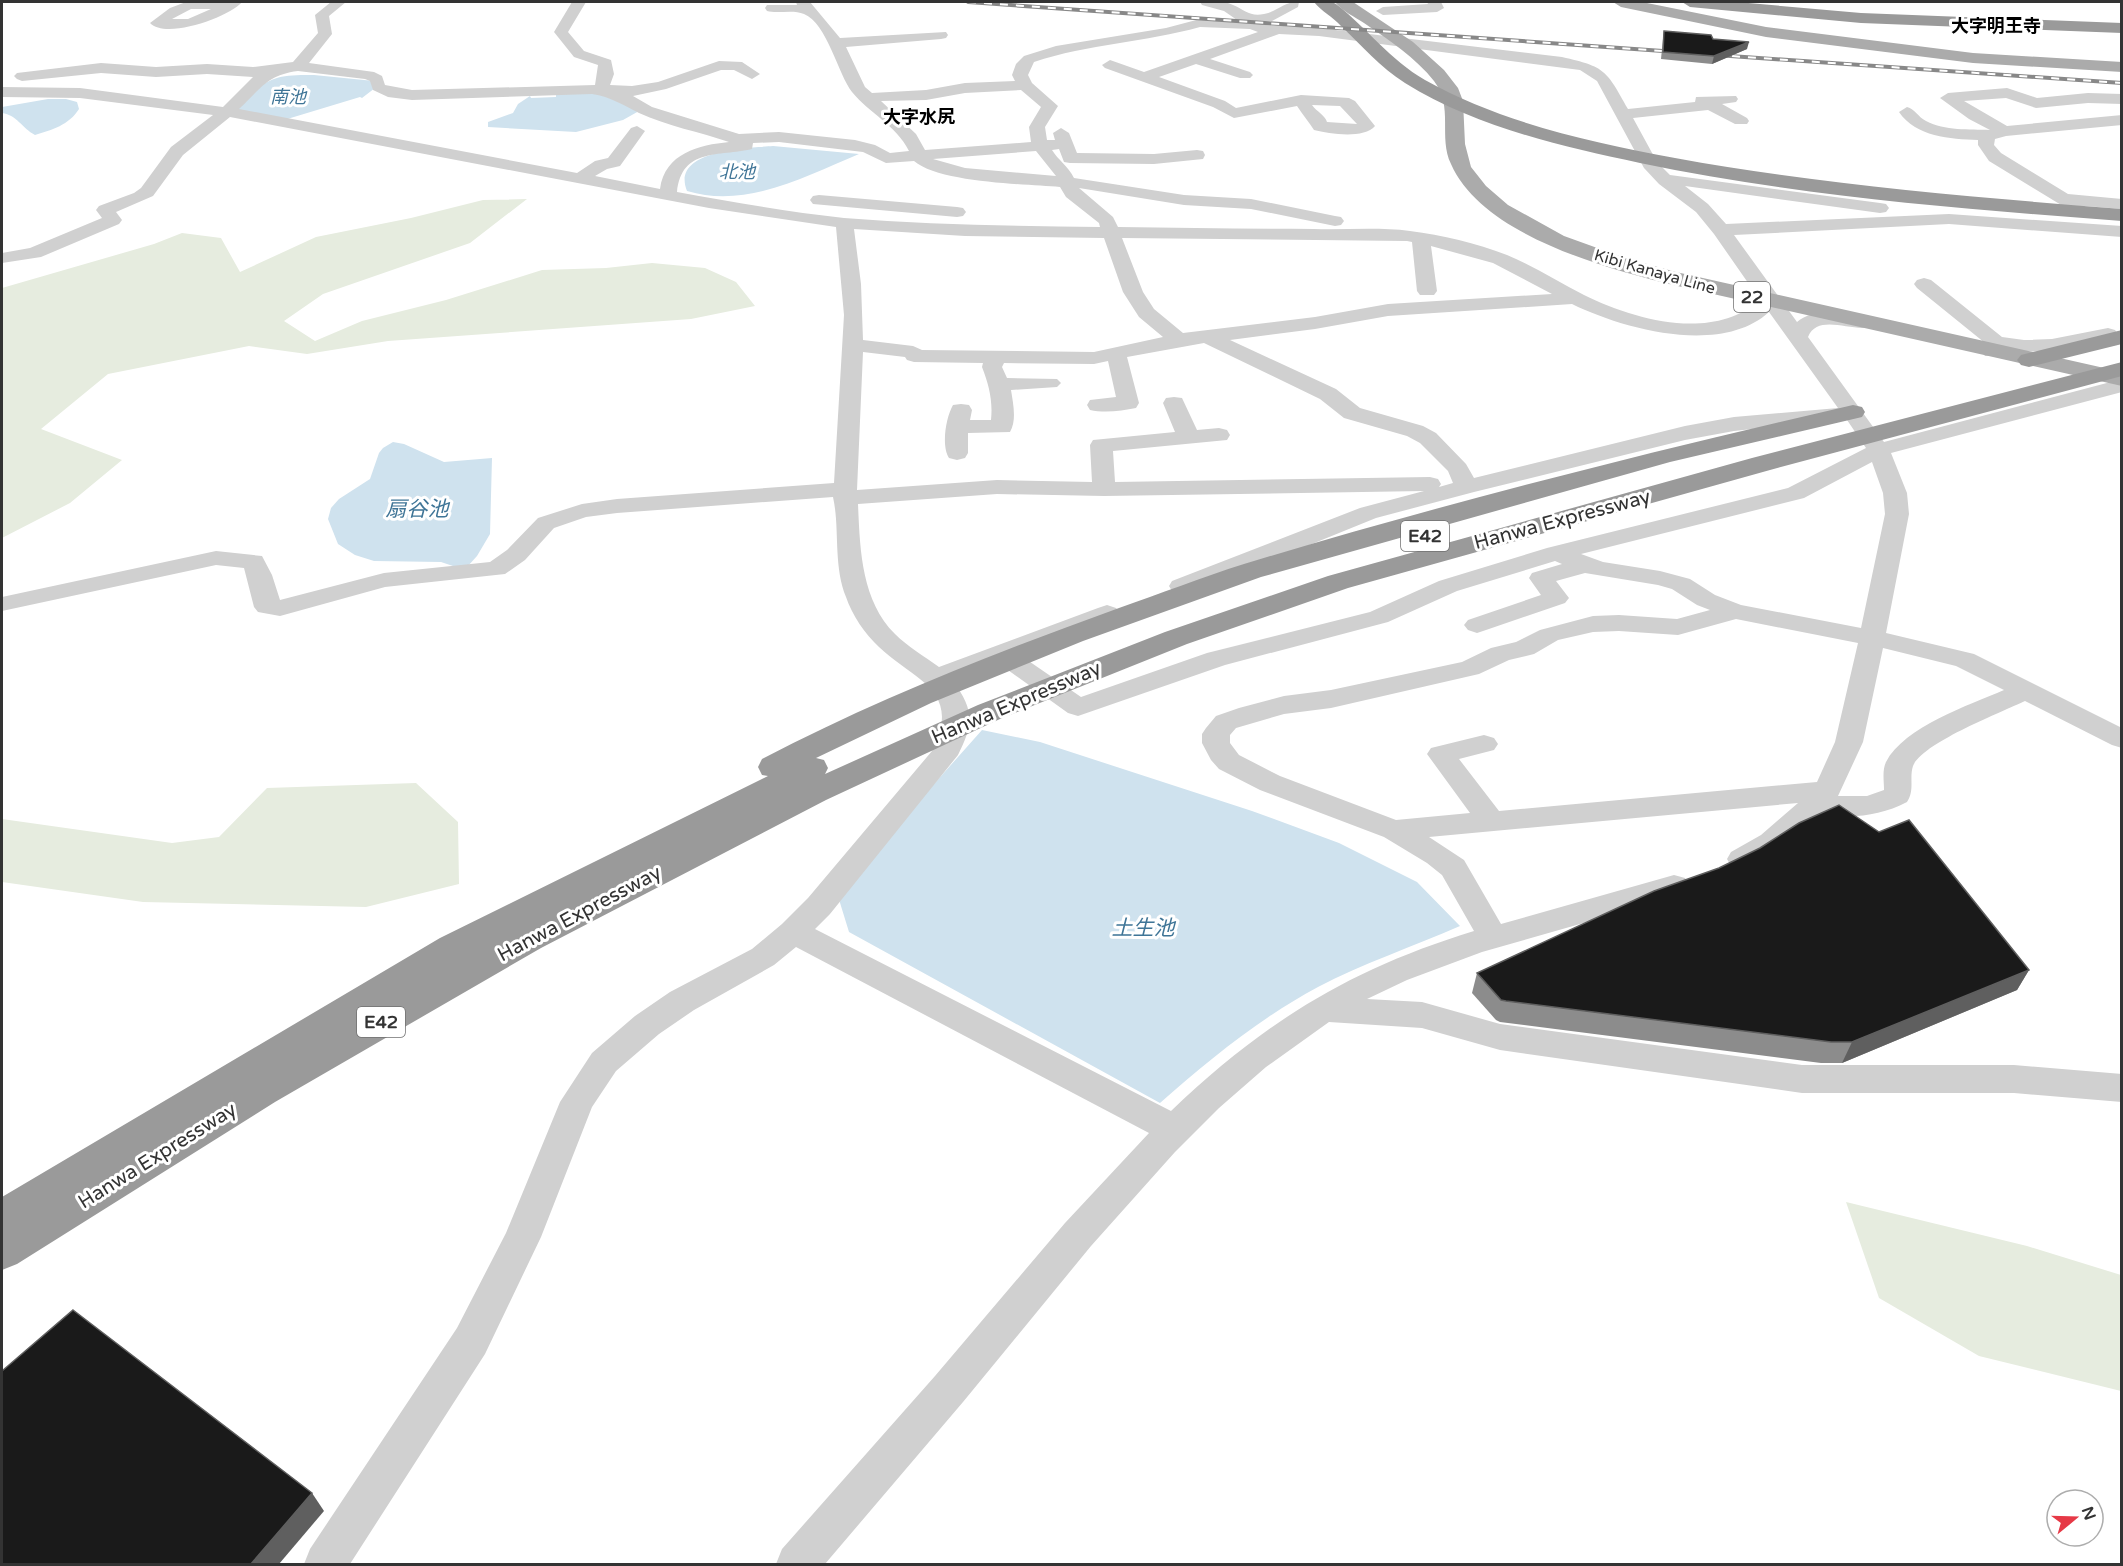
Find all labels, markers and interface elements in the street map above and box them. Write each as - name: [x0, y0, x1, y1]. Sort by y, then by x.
- district label: 大字明王寺: [1951, 15, 2041, 37]
- water label: 南池: [270, 86, 308, 108]
- district label: 大字水尻: [883, 106, 955, 128]
- water label: 北池: [719, 161, 757, 183]
- street label: Kibi Kanaya Line: [1592, 245, 1718, 299]
- road number: 22: [1734, 282, 1770, 312]
- street label: Hanwa Expressway: [1471, 485, 1654, 555]
- water label: 扇谷池: [386, 497, 450, 522]
- road number: E42: [1401, 521, 1449, 551]
- street label: Hanwa Expressway: [928, 656, 1105, 750]
- street label: Hanwa Expressway: [493, 860, 666, 967]
- water label: 土生池: [1112, 916, 1176, 941]
- road number: E42: [357, 1007, 405, 1037]
- street label: Hanwa Expressway: [74, 1097, 241, 1214]
- north arrow: [2045, 1488, 2105, 1548]
- text: N: [2077, 1504, 2100, 1523]

